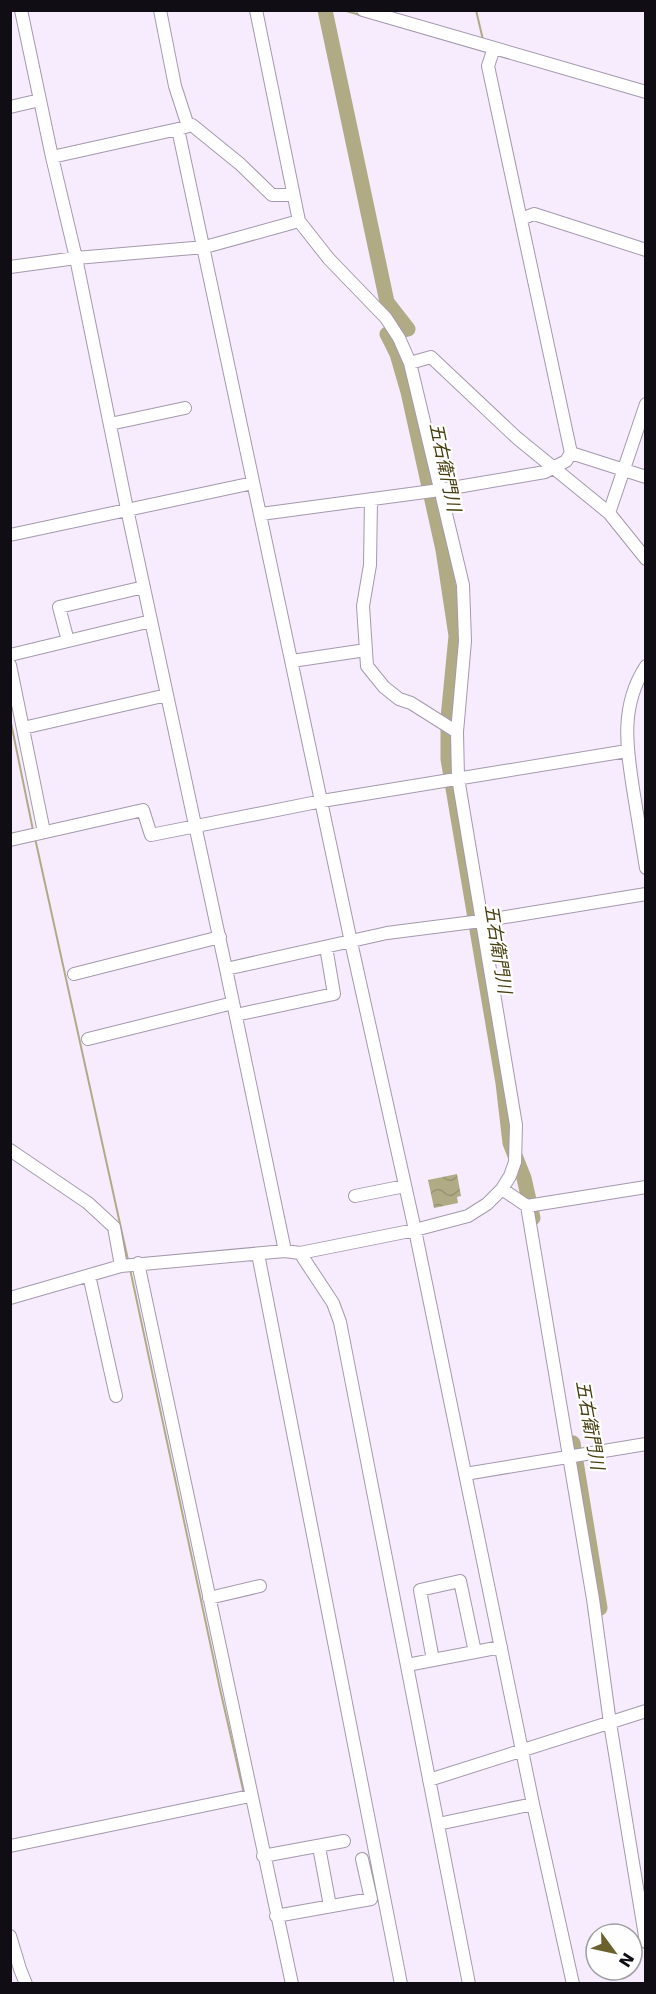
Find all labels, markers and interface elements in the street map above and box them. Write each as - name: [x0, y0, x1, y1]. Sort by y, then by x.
- water label: 五右衛門川: [426, 421, 466, 515]
- water label: 五右衛門川: [481, 903, 516, 997]
- water label: 五右衛門川: [572, 1379, 609, 1473]
- north arrow: [584, 1922, 644, 1982]
- text: N: [615, 1949, 638, 1971]

